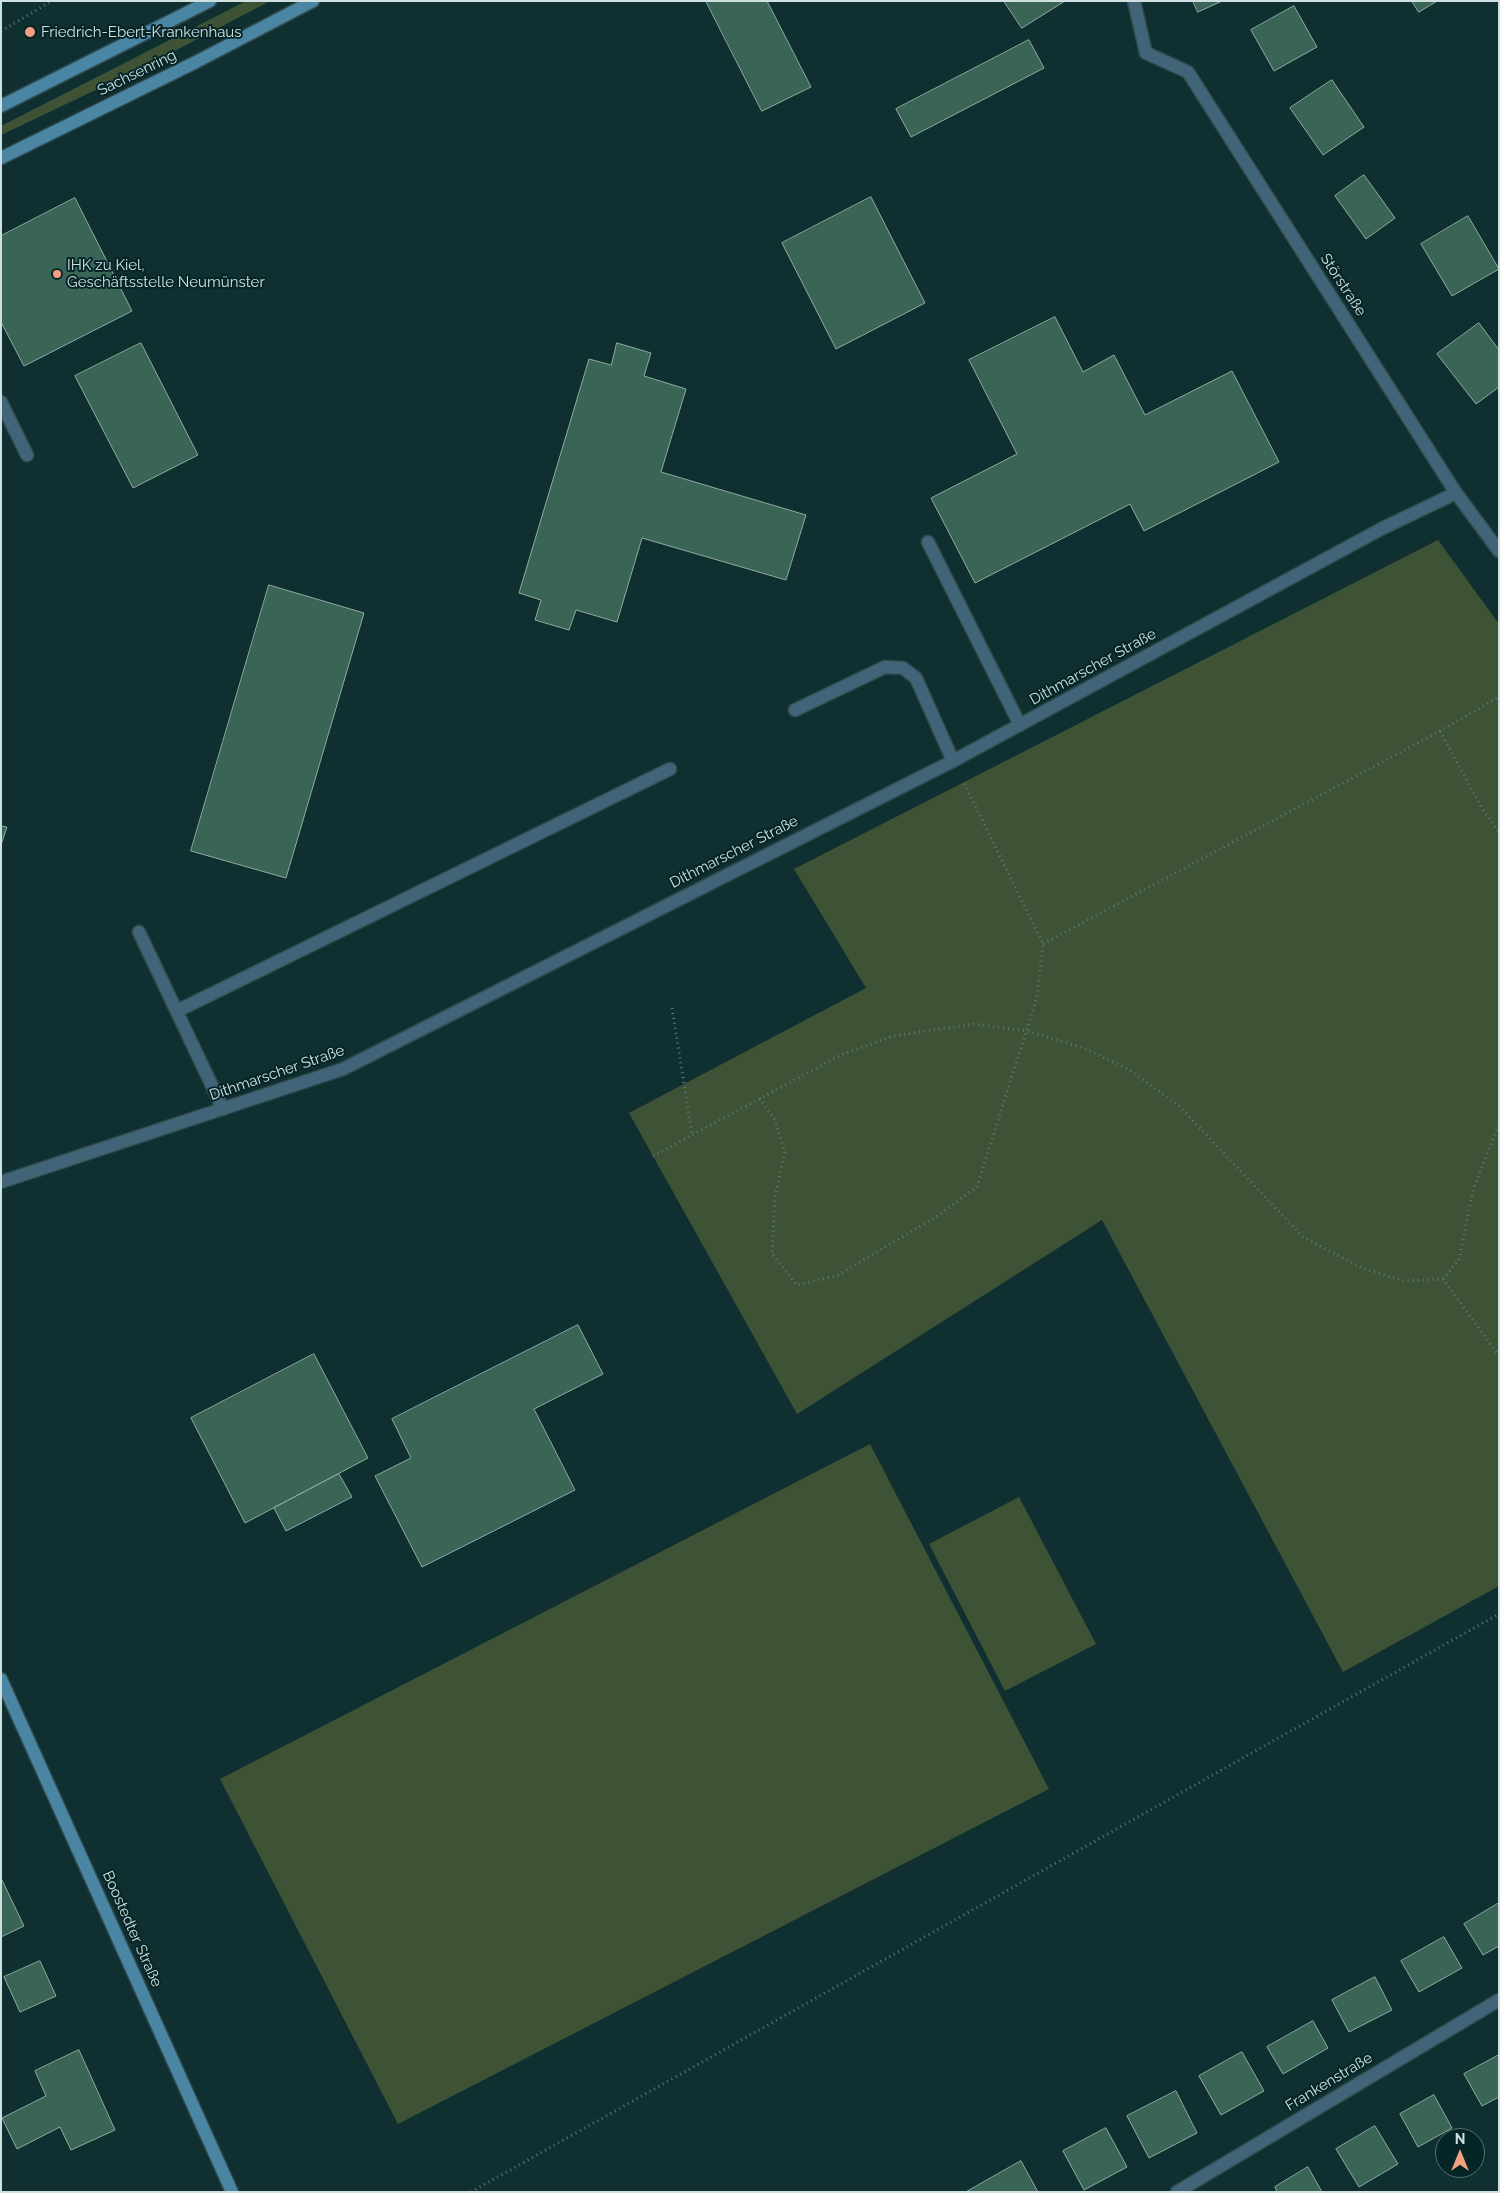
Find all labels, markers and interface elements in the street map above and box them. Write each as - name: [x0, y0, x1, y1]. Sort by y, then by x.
- place label: Friedrich-Ebert-Krankenhaus: [41, 23, 242, 41]
- marker: Friedrich-Ebert-Krankenhaus: [23, 25, 37, 39]
- street label: Sachsenring: [95, 46, 179, 100]
- street label: Störstraße: [1316, 250, 1370, 320]
- place label: IHK zu Kiel, Geschäftsstelle Neumünster: [67, 256, 265, 291]
- marker: IHK zu Kiel, Geschäftsstelle Neumünster: [51, 268, 63, 280]
- street label: Dithmarscher Straße: [1027, 625, 1159, 709]
- street label: Dithmarscher Straße: [667, 812, 801, 892]
- street label: Dithmarscher Straße: [207, 1041, 347, 1105]
- street label: Boostedter Straße: [98, 1868, 166, 1990]
- street label: Frankenstraße: [1282, 2049, 1376, 2115]
- north arrow: [1435, 2128, 1485, 2178]
- text: N: [1455, 2131, 1465, 2147]

